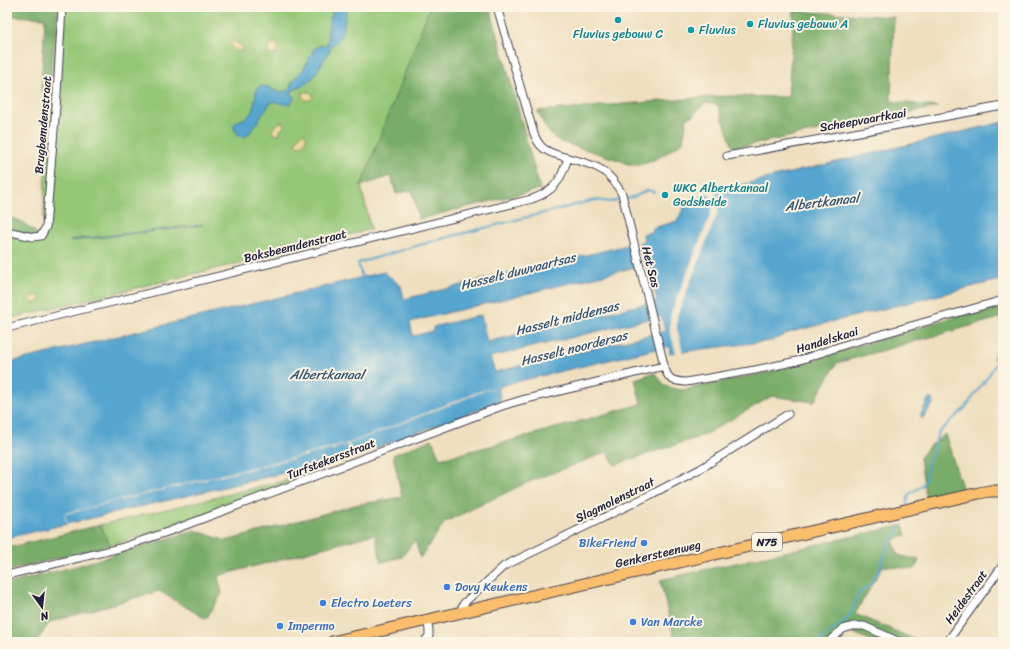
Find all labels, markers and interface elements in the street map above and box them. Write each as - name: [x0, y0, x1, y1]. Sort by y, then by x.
- place label: Fluvius gebouw A: [758, 13, 848, 35]
- marker: Fluvius gebouw C: [613, 15, 623, 25]
- place label: Fluvius: [699, 19, 736, 41]
- marker: Fluvius gebouw A: [745, 19, 755, 29]
- place label: Fluvius gebouw C: [573, 23, 663, 45]
- marker: Fluvius: [686, 25, 696, 35]
- street label: Brugbemdenstraat: [28, 75, 58, 175]
- street label: Scheepvaartkaai: [818, 101, 909, 138]
- place label: WKC Albertkanaal Godsheide: [673, 177, 769, 213]
- water label: Albertkanaal: [783, 186, 863, 218]
- marker: WKC Albertkanaal Godsheide: [660, 190, 670, 200]
- street label: Boksbeemdenstraat: [241, 223, 349, 269]
- street label: Het Sas: [635, 244, 667, 291]
- water label: Hasselt duwvaartsas: [458, 245, 580, 296]
- water label: Hasselt middensas: [513, 294, 623, 342]
- street label: Handelskaai: [793, 320, 862, 360]
- water label: Hasselt noordersas: [518, 323, 632, 372]
- water label: Albertkanaal: [289, 363, 367, 386]
- street label: Turfstekersstraat: [283, 432, 379, 486]
- street label: Slagmolenstraat: [572, 471, 660, 529]
- place label: BikeFriend: [579, 532, 638, 554]
- street label: Genkersteenweg: [613, 533, 703, 575]
- road number: N75: [752, 533, 782, 551]
- marker: BikeFriend: [639, 538, 649, 548]
- street label: Heidestraat: [939, 565, 993, 629]
- place label: Dovy Keukens: [455, 576, 528, 598]
- marker: Dovy Keukens: [442, 582, 452, 592]
- north arrow: [22, 587, 62, 627]
- place label: Electro Loeters: [331, 592, 412, 614]
- marker: Electro Loeters: [318, 598, 328, 608]
- text: N: [38, 606, 52, 626]
- place label: Van Marcke: [641, 611, 702, 633]
- place label: Impermo: [287, 615, 335, 637]
- marker: Van Marcke: [628, 617, 638, 627]
- marker: Impermo: [275, 621, 285, 631]

